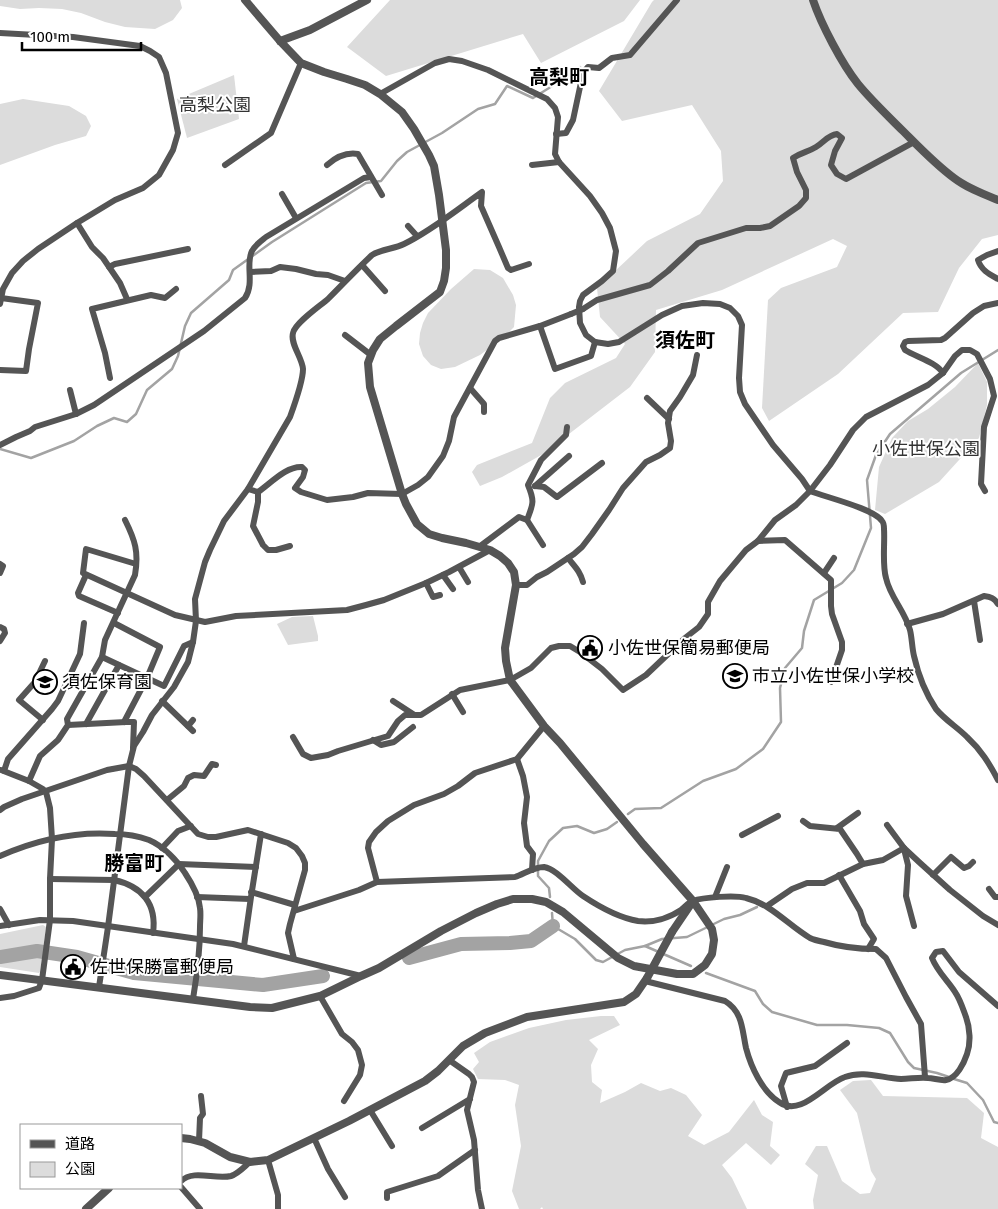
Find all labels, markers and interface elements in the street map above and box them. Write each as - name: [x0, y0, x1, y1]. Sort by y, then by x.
- scale bar: [22, 20, 141, 52]
- text: 100 m: [30, 28, 70, 46]
- district label: 高梨町: [529, 65, 589, 89]
- park label: 高梨公園: [179, 94, 251, 116]
- district label: 須佐町: [655, 328, 715, 352]
- park label: 小佐世保公園: [872, 438, 980, 460]
- public building icon: 小佐世保簡易郵便局: [577, 635, 603, 661]
- place label: 小佐世保簡易郵便局: [608, 637, 770, 659]
- school or university icon: 市立小佐世保小学校: [722, 663, 748, 689]
- place label: 市立小佐世保小学校: [752, 665, 914, 687]
- school or university icon: 須佐保育園: [32, 669, 58, 695]
- place label: 須佐保育園: [62, 671, 152, 693]
- district label: 勝富町: [104, 851, 164, 875]
- public building icon: 佐世保勝富郵便局: [60, 954, 86, 980]
- place label: 佐世保勝富郵便局: [90, 956, 234, 978]
- legend: [20, 1124, 182, 1189]
- text: 道路: [65, 1135, 95, 1153]
- text: 公園: [65, 1160, 95, 1178]

